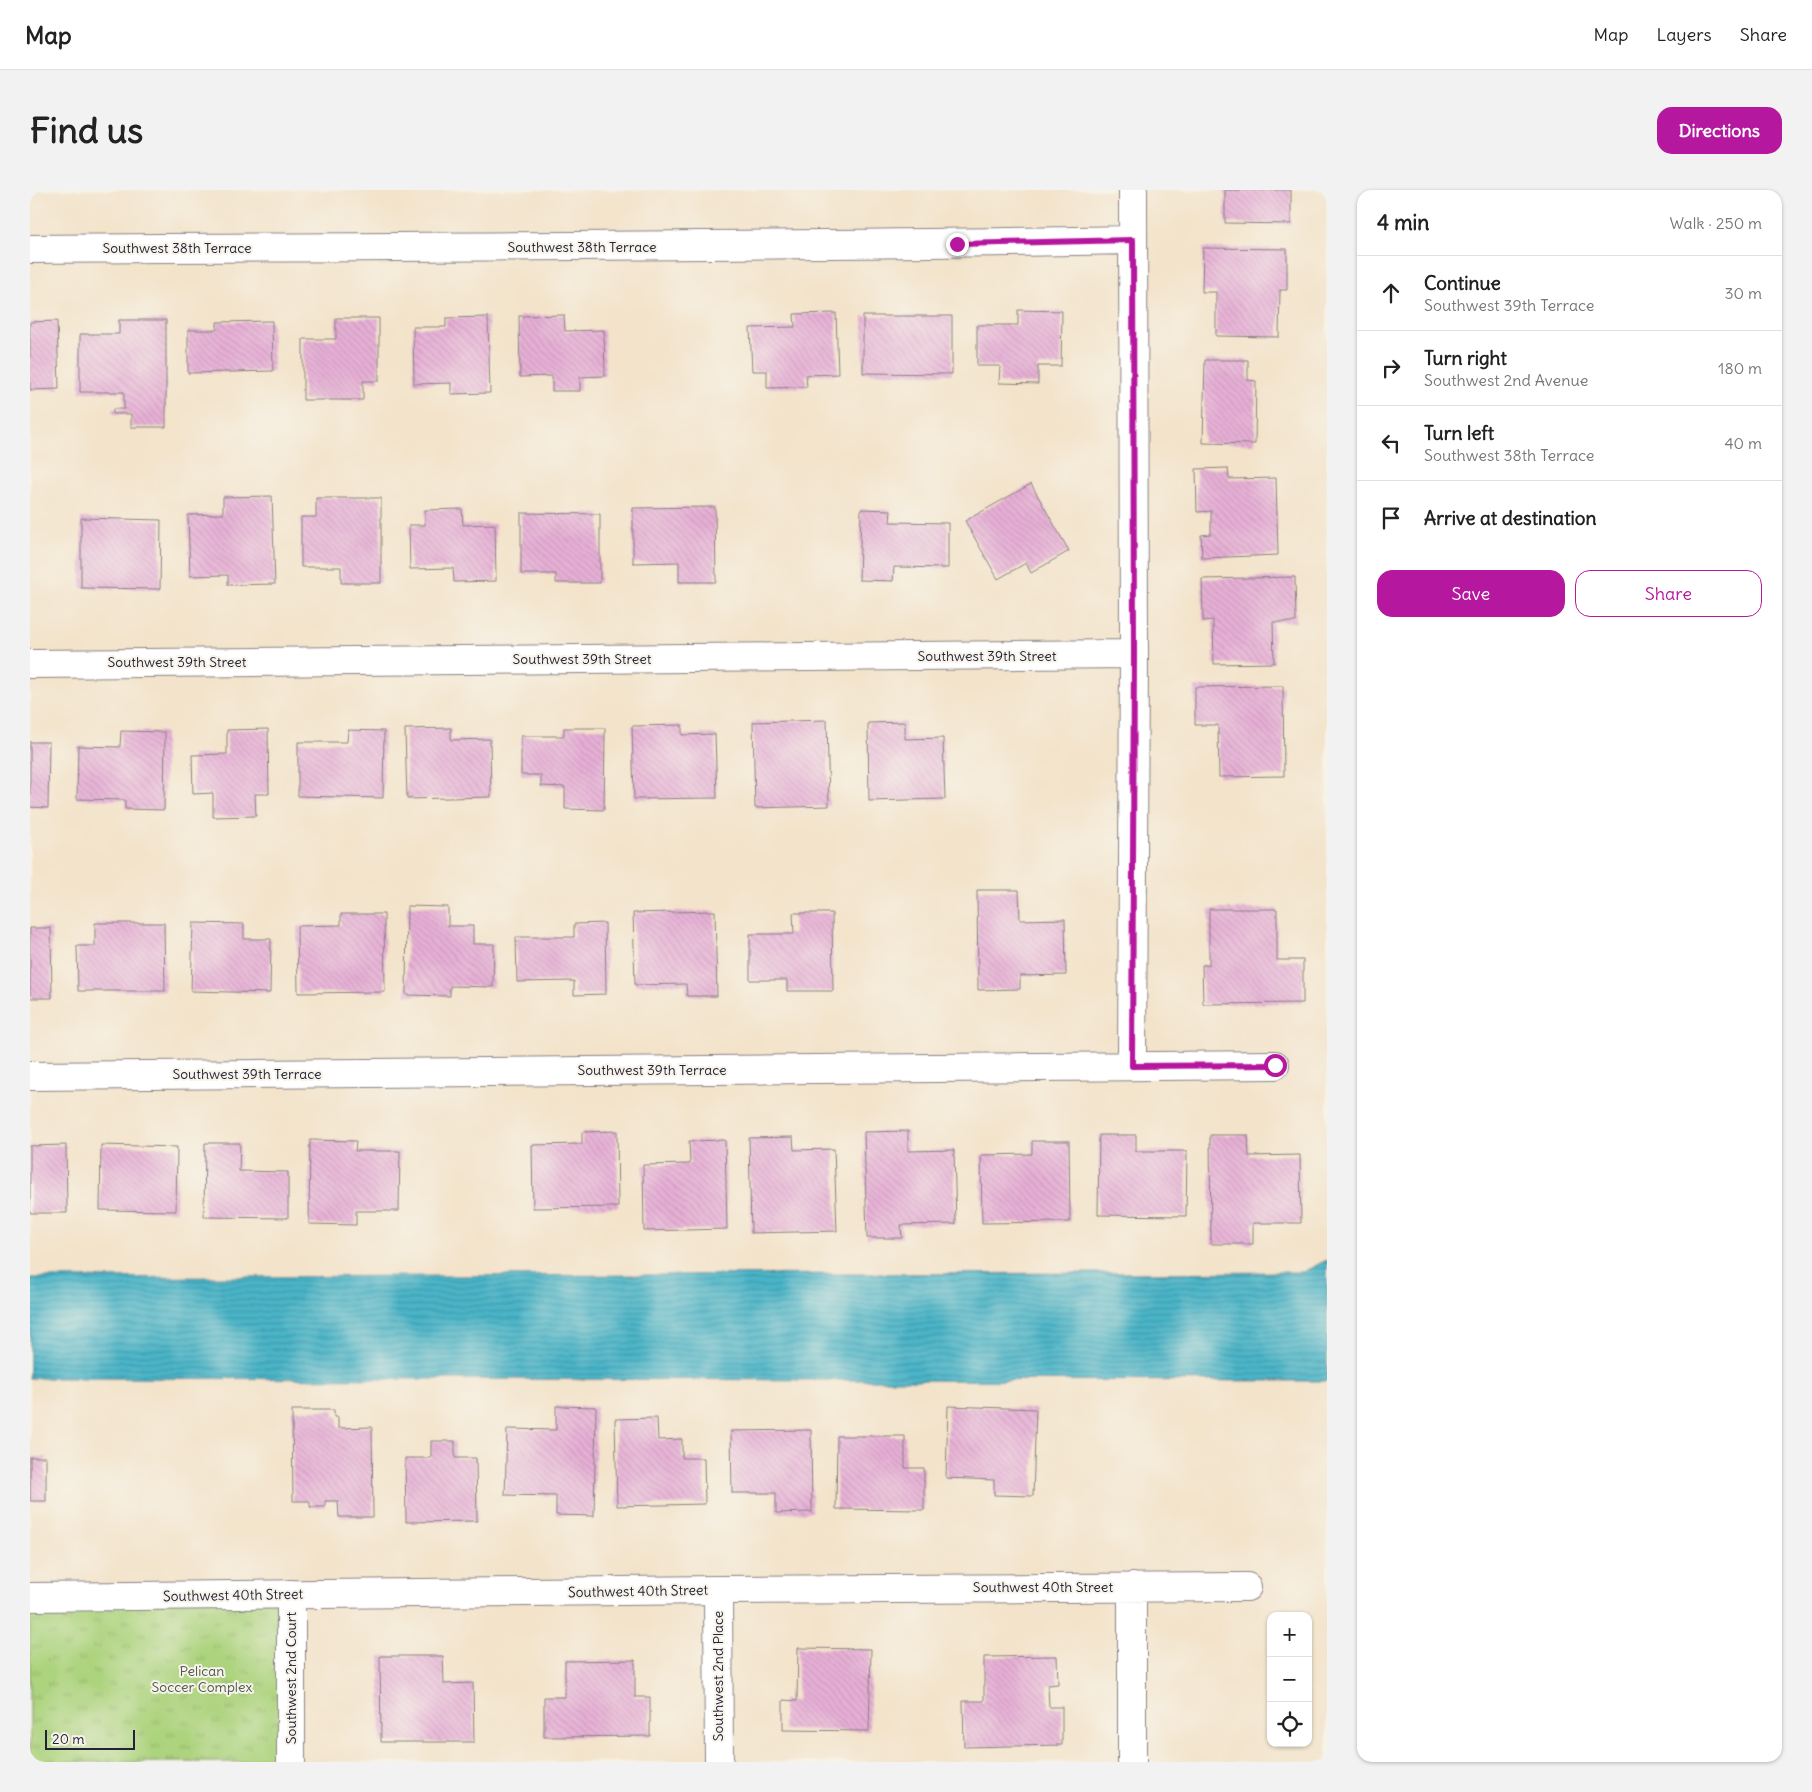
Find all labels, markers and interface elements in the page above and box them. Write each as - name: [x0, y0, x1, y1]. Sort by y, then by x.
- text: Map: [25, 20, 72, 50]
- text: Map: [1593, 23, 1628, 46]
- text: Layers: [1656, 23, 1712, 46]
- text: Share: [1740, 23, 1787, 46]
- button: Directions: [1657, 107, 1782, 154]
- text: Find us: [30, 108, 143, 152]
- text: 4 min: [1377, 209, 1429, 236]
- text: Walk · 250 m: [1670, 213, 1762, 233]
- route end: [946, 233, 969, 256]
- street label: Southwest 38th Terrace: [507, 238, 657, 256]
- street label: Southwest 38th Terrace: [102, 239, 252, 257]
- text: Continue: [1424, 271, 1501, 295]
- icon: ahead: [1377, 279, 1405, 307]
- text: 30 m: [1725, 283, 1762, 303]
- text: Southwest 39th Terrace: [1424, 295, 1594, 315]
- text: Turn right: [1424, 346, 1507, 370]
- icon: right: [1377, 354, 1405, 382]
- text: 180 m: [1718, 358, 1762, 378]
- text: Southwest 2nd Avenue: [1424, 370, 1588, 390]
- text: Turn left: [1424, 421, 1494, 445]
- icon: left: [1377, 429, 1405, 457]
- text: 40 m: [1724, 433, 1762, 453]
- text: Southwest 38th Terrace: [1424, 445, 1594, 465]
- icon: arrive: [1377, 504, 1405, 532]
- text: Arrive at destination: [1424, 506, 1597, 530]
- button: Save: [1377, 570, 1565, 617]
- button: Share: [1575, 570, 1762, 617]
- street label: Southwest 39th Street: [918, 647, 1057, 665]
- street label: Southwest 39th Street: [513, 650, 652, 668]
- street label: Southwest 39th Street: [108, 653, 247, 671]
- route start: [1264, 1054, 1287, 1077]
- street label: Southwest 39th Terrace: [577, 1061, 727, 1079]
- street label: Southwest 39th Terrace: [172, 1065, 322, 1083]
- street label: Southwest 40th Street: [973, 1578, 1113, 1596]
- street label: Southwest 40th Street: [568, 1581, 709, 1601]
- street label: Southwest 40th Street: [163, 1585, 304, 1605]
- street label: Southwest 2nd Place: [709, 1611, 727, 1741]
- street label: Southwest 2nd Court: [282, 1612, 300, 1744]
- map controls: [1267, 1612, 1312, 1747]
- button: +: [1267, 1612, 1312, 1657]
- button: −: [1267, 1657, 1312, 1702]
- park label: Pelican Soccer Complex: [152, 1662, 253, 1696]
- button: locate: [1267, 1702, 1312, 1747]
- scale bar: [45, 1727, 135, 1750]
- text: 20 m: [52, 1730, 85, 1748]

